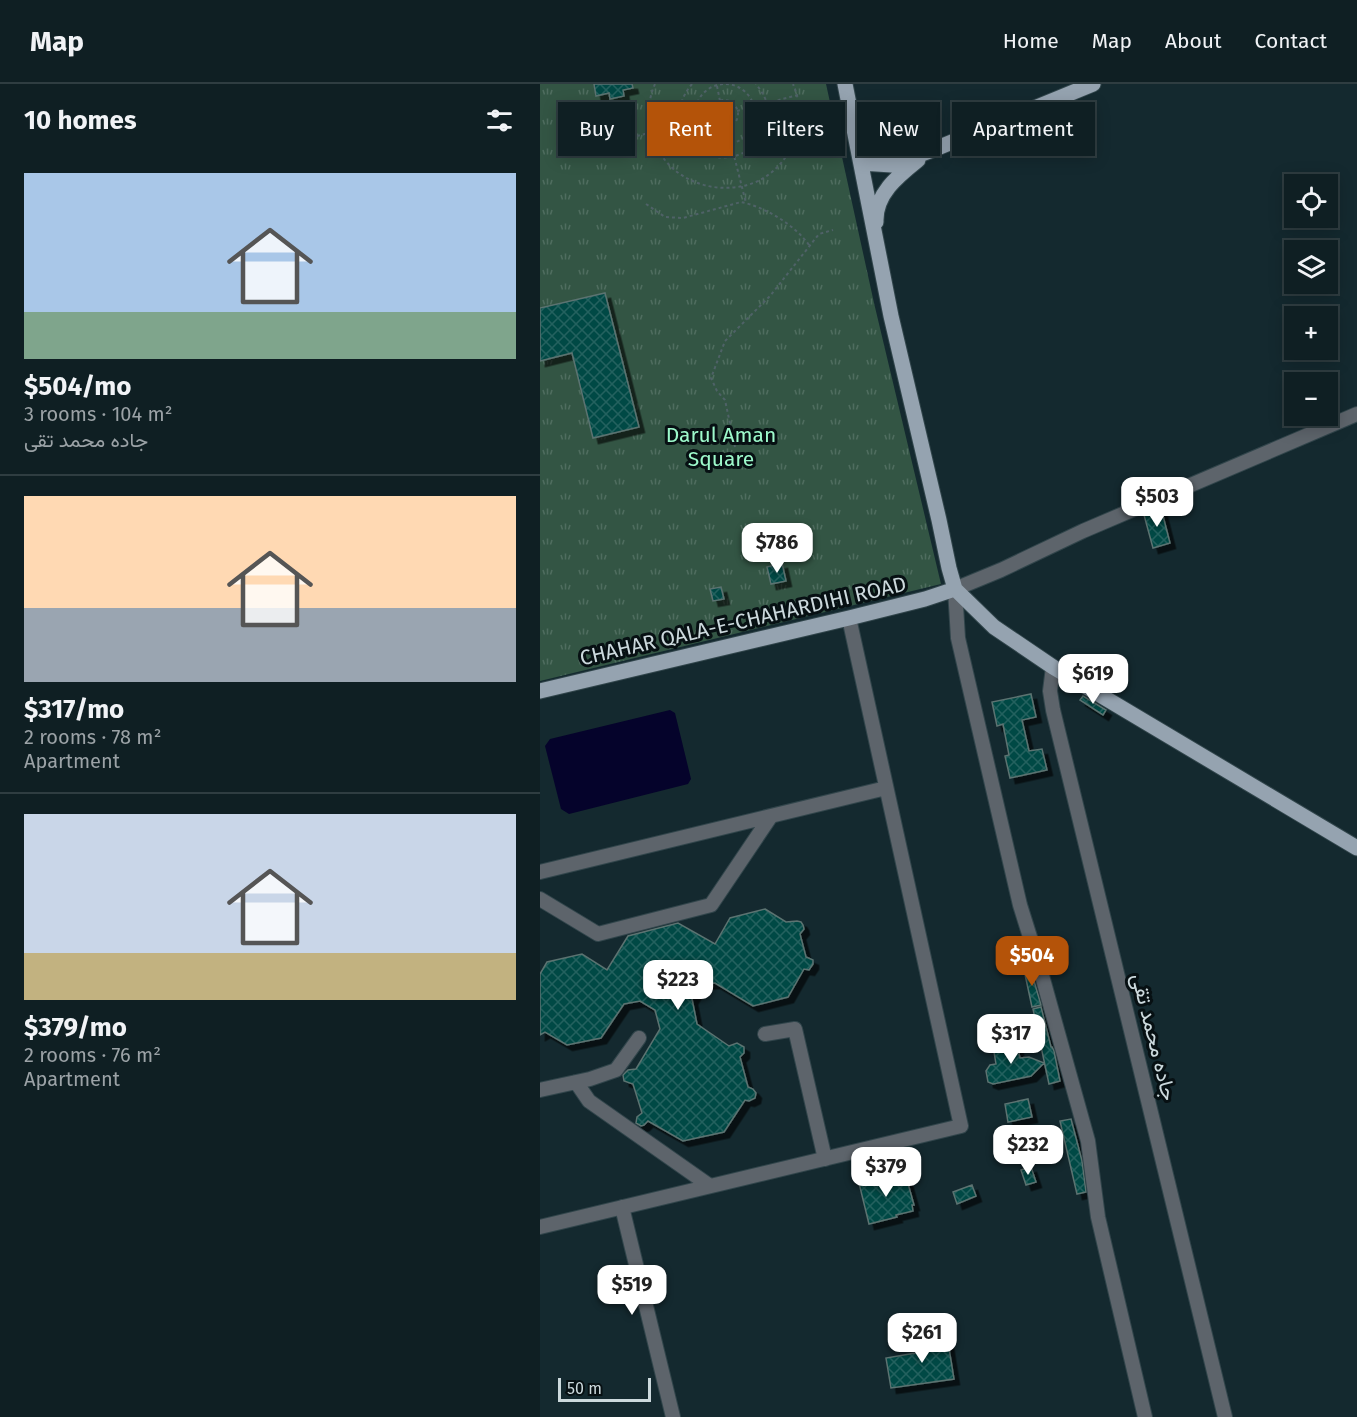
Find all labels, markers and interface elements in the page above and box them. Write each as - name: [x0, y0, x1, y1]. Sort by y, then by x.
- text: Map: [30, 25, 84, 58]
- text: Home: [1003, 28, 1059, 54]
- text: Map: [1092, 28, 1132, 54]
- text: About: [1165, 28, 1222, 54]
- text: Contact: [1255, 28, 1327, 54]
- chip: Buy: [558, 102, 635, 156]
- chip: Rent: [647, 102, 733, 156]
- chip: Filters: [745, 102, 845, 156]
- chip: New: [857, 102, 940, 156]
- chip: Apartment: [952, 102, 1095, 156]
- icon: filters: [483, 104, 516, 137]
- text: 10 homes: [24, 105, 137, 136]
- map controls: [1284, 174, 1338, 426]
- button: locate: [1284, 174, 1338, 228]
- icon: home: [216, 212, 324, 320]
- button: layers: [1284, 240, 1338, 294]
- button: +: [1284, 306, 1338, 360]
- text: $504/mo: [24, 371, 131, 402]
- button: −: [1284, 372, 1338, 426]
- text: 3 rooms · 104 m²: [24, 402, 172, 426]
- park label: Darul Aman Square: [666, 422, 776, 472]
- text: جاده محمد تقی: [24, 428, 148, 452]
- pin: $503: [1121, 477, 1193, 528]
- text: $503: [1135, 484, 1179, 508]
- pin: $786: [741, 523, 813, 574]
- text: $786: [756, 530, 798, 554]
- icon: home: [216, 535, 324, 643]
- street label: CHAHAR QALA-E-CHAHARDIHI ROAD: [577, 571, 909, 671]
- pin: $619: [1057, 654, 1129, 705]
- text: $619: [1072, 661, 1114, 685]
- text: $317/mo: [24, 694, 124, 725]
- text: 2 rooms · 78 m²: [24, 725, 161, 749]
- text: Apartment: [24, 749, 120, 773]
- icon: home: [216, 853, 324, 961]
- pin: $504: [996, 936, 1068, 987]
- text: $504: [1010, 943, 1054, 967]
- pin: $223: [642, 960, 714, 1011]
- text: $223: [657, 967, 699, 991]
- street label: جاده محمد تقی: [1126, 971, 1182, 1103]
- text: $379/mo: [24, 1012, 127, 1043]
- pin: $317: [975, 1014, 1047, 1065]
- text: $317: [991, 1021, 1031, 1045]
- text: 2 rooms · 76 m²: [24, 1043, 161, 1067]
- text: Apartment: [24, 1067, 120, 1091]
- pin: $232: [992, 1125, 1064, 1176]
- text: $232: [1007, 1132, 1049, 1156]
- pin: $379: [850, 1147, 922, 1198]
- text: $379: [865, 1154, 907, 1178]
- pin: $519: [596, 1265, 668, 1316]
- text: $519: [611, 1272, 653, 1296]
- pin: $261: [886, 1313, 958, 1364]
- text: $261: [902, 1320, 942, 1344]
- scale bar: [558, 1375, 651, 1402]
- text: 50 m: [567, 1379, 602, 1398]

